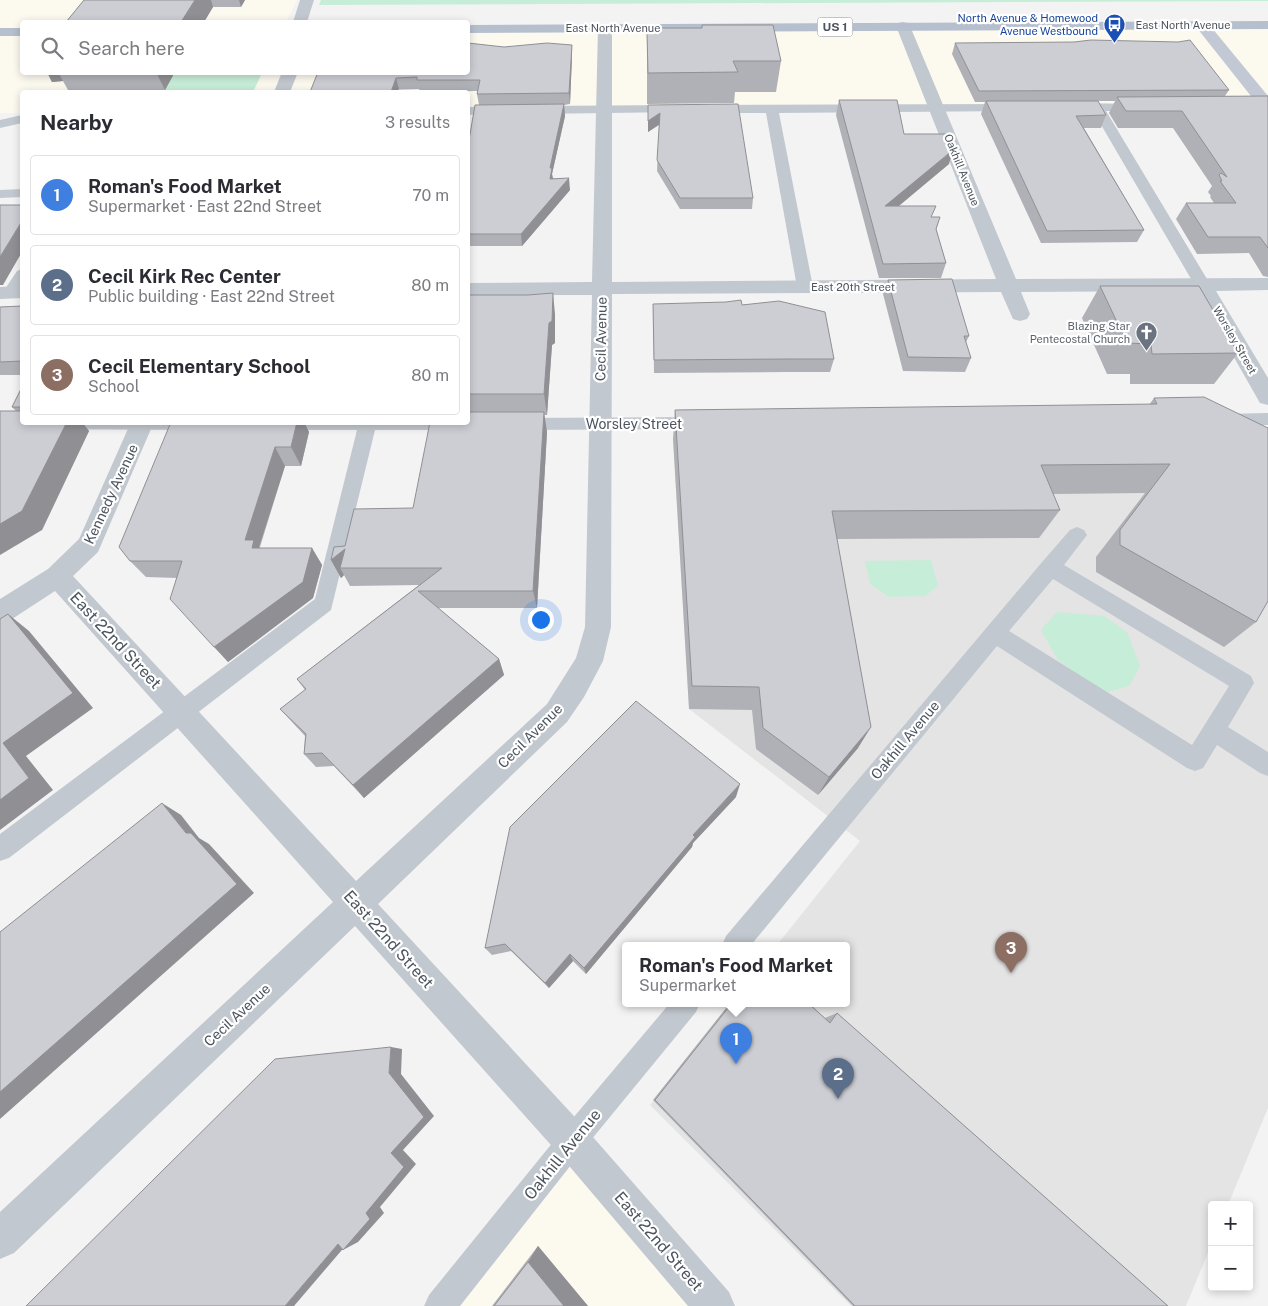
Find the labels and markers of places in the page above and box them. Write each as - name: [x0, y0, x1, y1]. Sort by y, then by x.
- place label: North Avenue & Homewood Avenue Westbound: [958, 12, 1098, 37]
- bus stop icon: North Avenue & Homewood Avenue Westbound: [1102, 12, 1126, 43]
- place label: Blazing Star Pentecostal Church: [1030, 320, 1130, 345]
- church icon: Blazing Star Pentecostal Church: [1134, 320, 1158, 351]
- pin: 3: [995, 932, 1027, 973]
- pin: 1: [720, 1023, 752, 1064]
- pin: 2: [822, 1058, 854, 1099]

